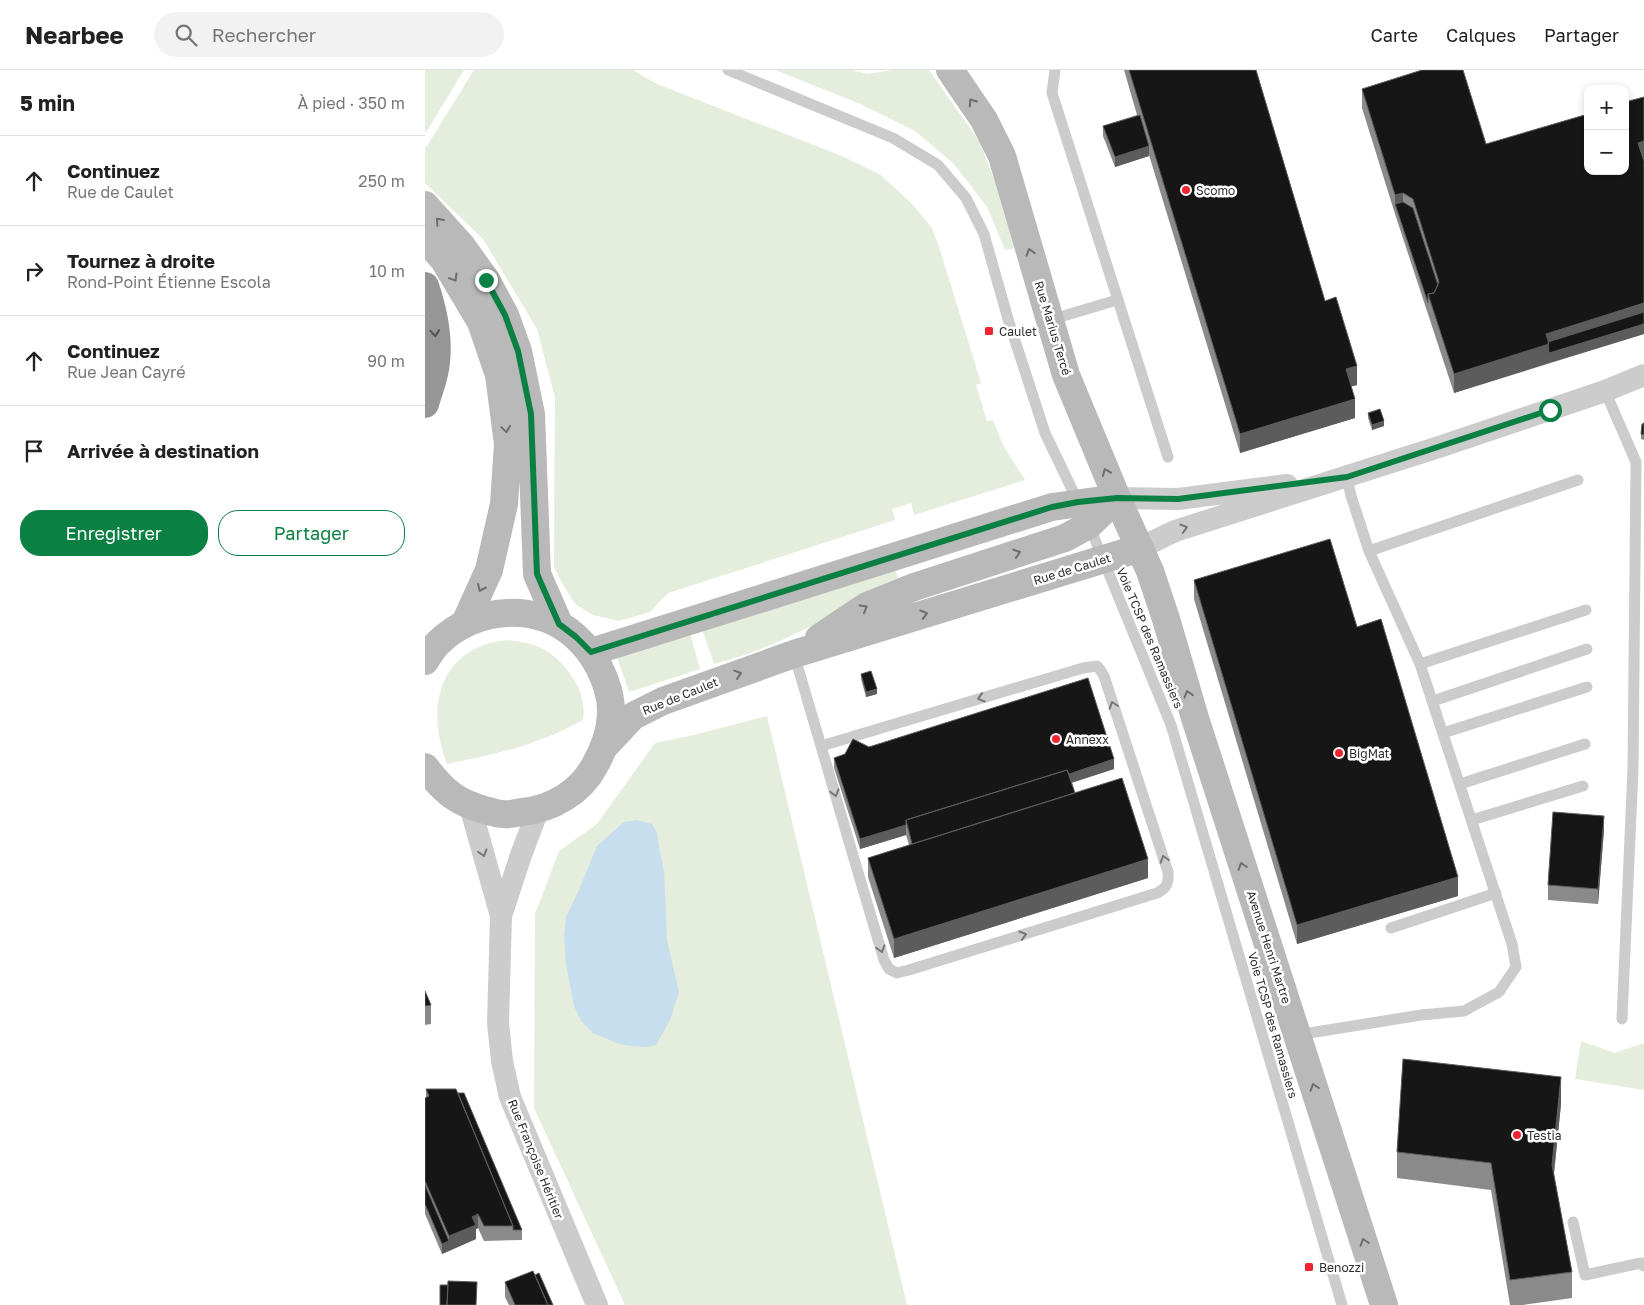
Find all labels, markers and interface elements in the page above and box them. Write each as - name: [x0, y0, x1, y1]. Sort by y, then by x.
- search box: [154, 12, 504, 57]
- text: Nearbee: [25, 20, 124, 49]
- icon: search: [172, 21, 200, 49]
- text: Rechercher: [212, 23, 316, 46]
- text: Carte: [1371, 24, 1418, 46]
- text: Calques: [1446, 24, 1516, 46]
- text: Partager: [1544, 24, 1619, 46]
- map controls: [1584, 85, 1629, 175]
- button: +: [1584, 85, 1629, 130]
- text: 5 min: [20, 90, 75, 116]
- text: À pied · 350 m: [298, 93, 405, 113]
- one-way arrow: [969, 98, 978, 108]
- button: −: [1584, 130, 1629, 175]
- text: Continuez: [67, 159, 160, 182]
- icon: ahead: [20, 167, 48, 195]
- text: 250 m: [358, 171, 405, 191]
- text: Rue de Caulet: [67, 182, 174, 202]
- place label: Scomo: [1196, 183, 1235, 198]
- marker: Scomo: [1180, 184, 1192, 196]
- one-way arrow: [436, 217, 445, 226]
- text: Tournez à droite: [67, 249, 215, 272]
- one-way arrow: [1026, 249, 1036, 257]
- icon: right: [20, 257, 48, 285]
- text: 10 m: [369, 261, 405, 281]
- route end: [475, 269, 498, 292]
- text: Rond-Point Étienne Escola: [67, 272, 271, 292]
- one-way arrow: [448, 272, 458, 281]
- street label: Rue Marius Tercé: [1031, 279, 1075, 377]
- place label: Caulet: [999, 324, 1037, 339]
- marker: Caulet: [983, 325, 995, 337]
- one-way arrow: [430, 330, 441, 338]
- text: Continuez: [67, 339, 160, 362]
- icon: ahead: [20, 347, 48, 375]
- text: 90 m: [367, 351, 405, 371]
- text: Rue Jean Cayré: [67, 362, 185, 382]
- route start: [1539, 399, 1562, 422]
- one-way arrow: [500, 426, 511, 434]
- icon: arrive: [20, 437, 48, 465]
- text: Arrivée à destination: [67, 439, 259, 462]
- one-way arrow: [1102, 468, 1112, 476]
- button: Enregistrer: [20, 510, 208, 556]
- button: Partager: [218, 510, 405, 556]
- one-way arrow: [1179, 524, 1188, 534]
- one-way arrow: [1012, 549, 1020, 559]
- street label: Rue de Caulet: [1031, 550, 1113, 588]
- street label: Voie TCSP des Ramassiers: [1114, 565, 1186, 711]
- one-way arrow: [477, 583, 488, 592]
- one-way arrow: [858, 605, 867, 615]
- one-way arrow: [919, 610, 928, 620]
- one-way arrow: [733, 670, 742, 680]
- street label: Rue de Caulet: [640, 674, 720, 718]
- one-way arrow: [1183, 690, 1194, 699]
- one-way arrow: [978, 693, 986, 703]
- one-way arrow: [1109, 701, 1119, 709]
- place label: Annexx: [1066, 732, 1109, 747]
- marker: Annexx: [1050, 733, 1062, 745]
- place label: BigMat: [1349, 746, 1390, 761]
- marker: BigMat: [1333, 747, 1345, 759]
- one-way arrow: [829, 789, 839, 797]
- one-way arrow: [478, 848, 488, 856]
- one-way arrow: [1159, 856, 1169, 864]
- one-way arrow: [1238, 862, 1248, 871]
- street label: Avenue Henri Martre: [1244, 889, 1294, 1005]
- one-way arrow: [1018, 930, 1027, 940]
- one-way arrow: [875, 944, 885, 953]
- street label: Voie TCSP des Ramassiers: [1245, 950, 1301, 1100]
- one-way arrow: [1310, 1084, 1320, 1092]
- street label: Rue Françoise Héritier: [505, 1097, 567, 1221]
- place label: Testia: [1527, 1128, 1561, 1143]
- marker: Testia: [1511, 1129, 1523, 1141]
- one-way arrow: [1359, 1238, 1369, 1247]
- place label: Benozzi: [1319, 1260, 1364, 1275]
- marker: Benozzi: [1303, 1261, 1315, 1273]

